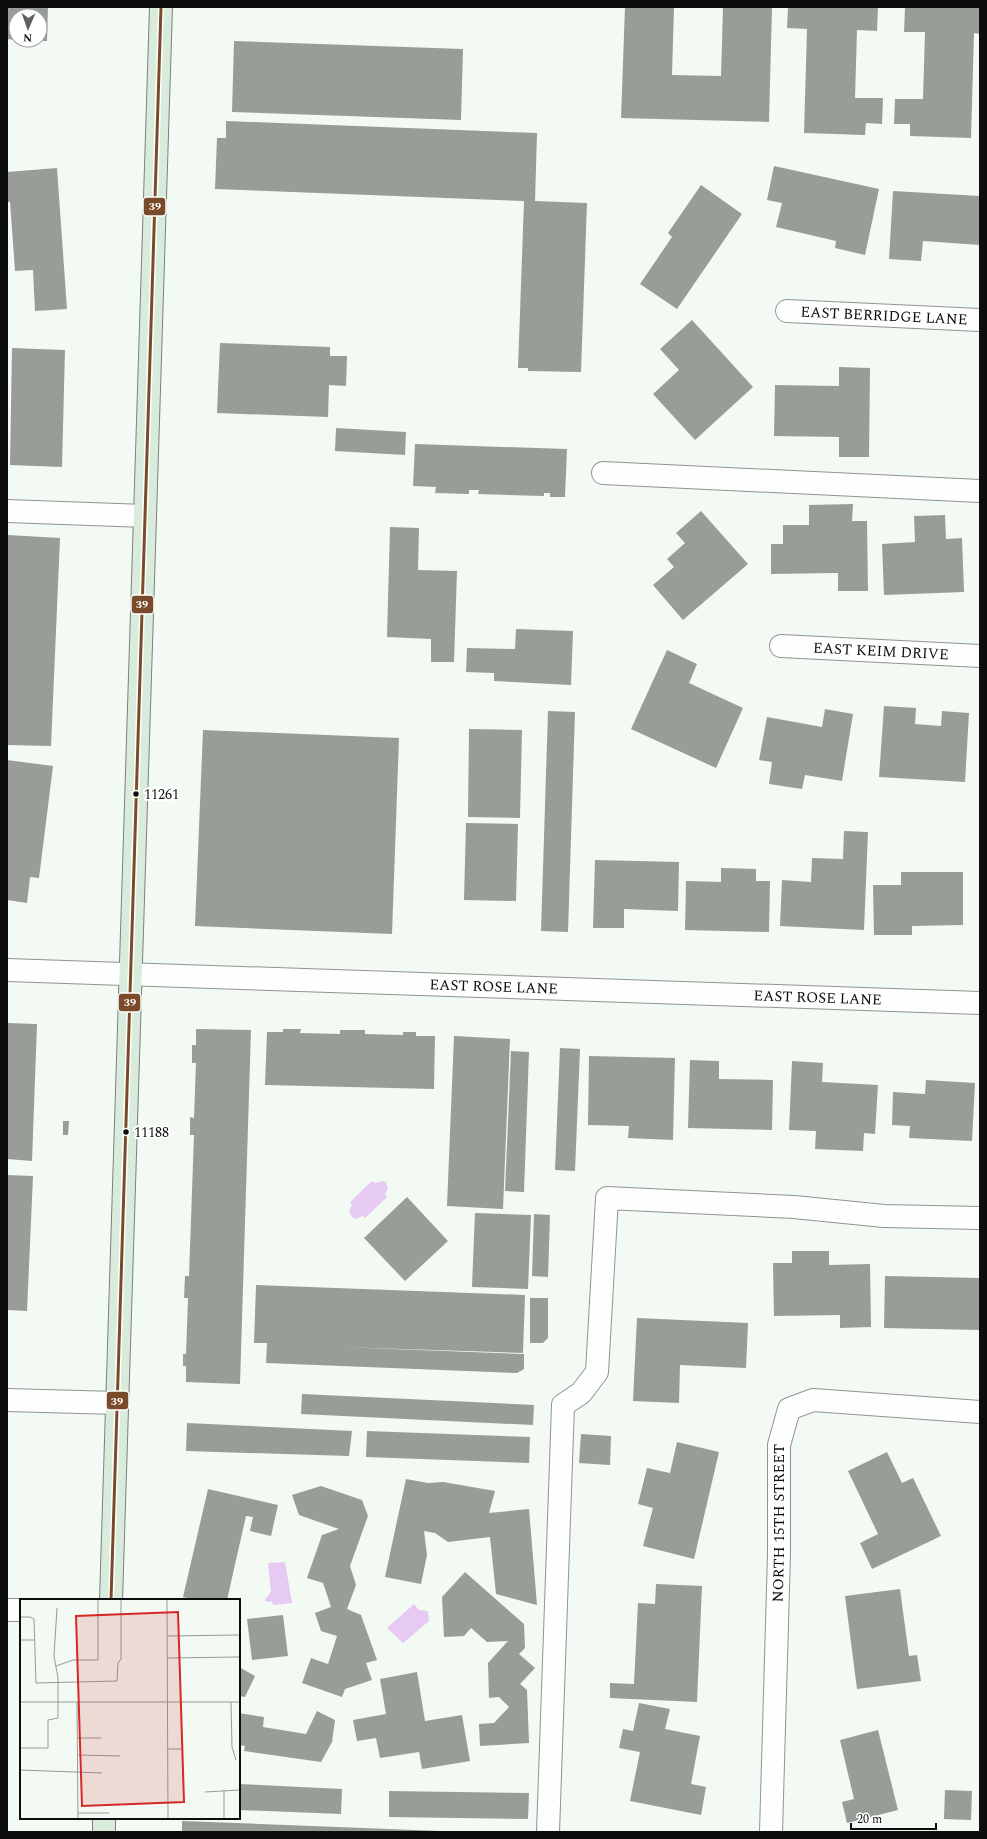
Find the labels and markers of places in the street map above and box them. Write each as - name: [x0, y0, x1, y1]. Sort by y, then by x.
- place label: 11261: [144, 784, 179, 805]
- marker: 11261: [131, 789, 141, 799]
- place label: 11188: [134, 1122, 169, 1143]
- marker: 11188: [121, 1127, 131, 1137]

